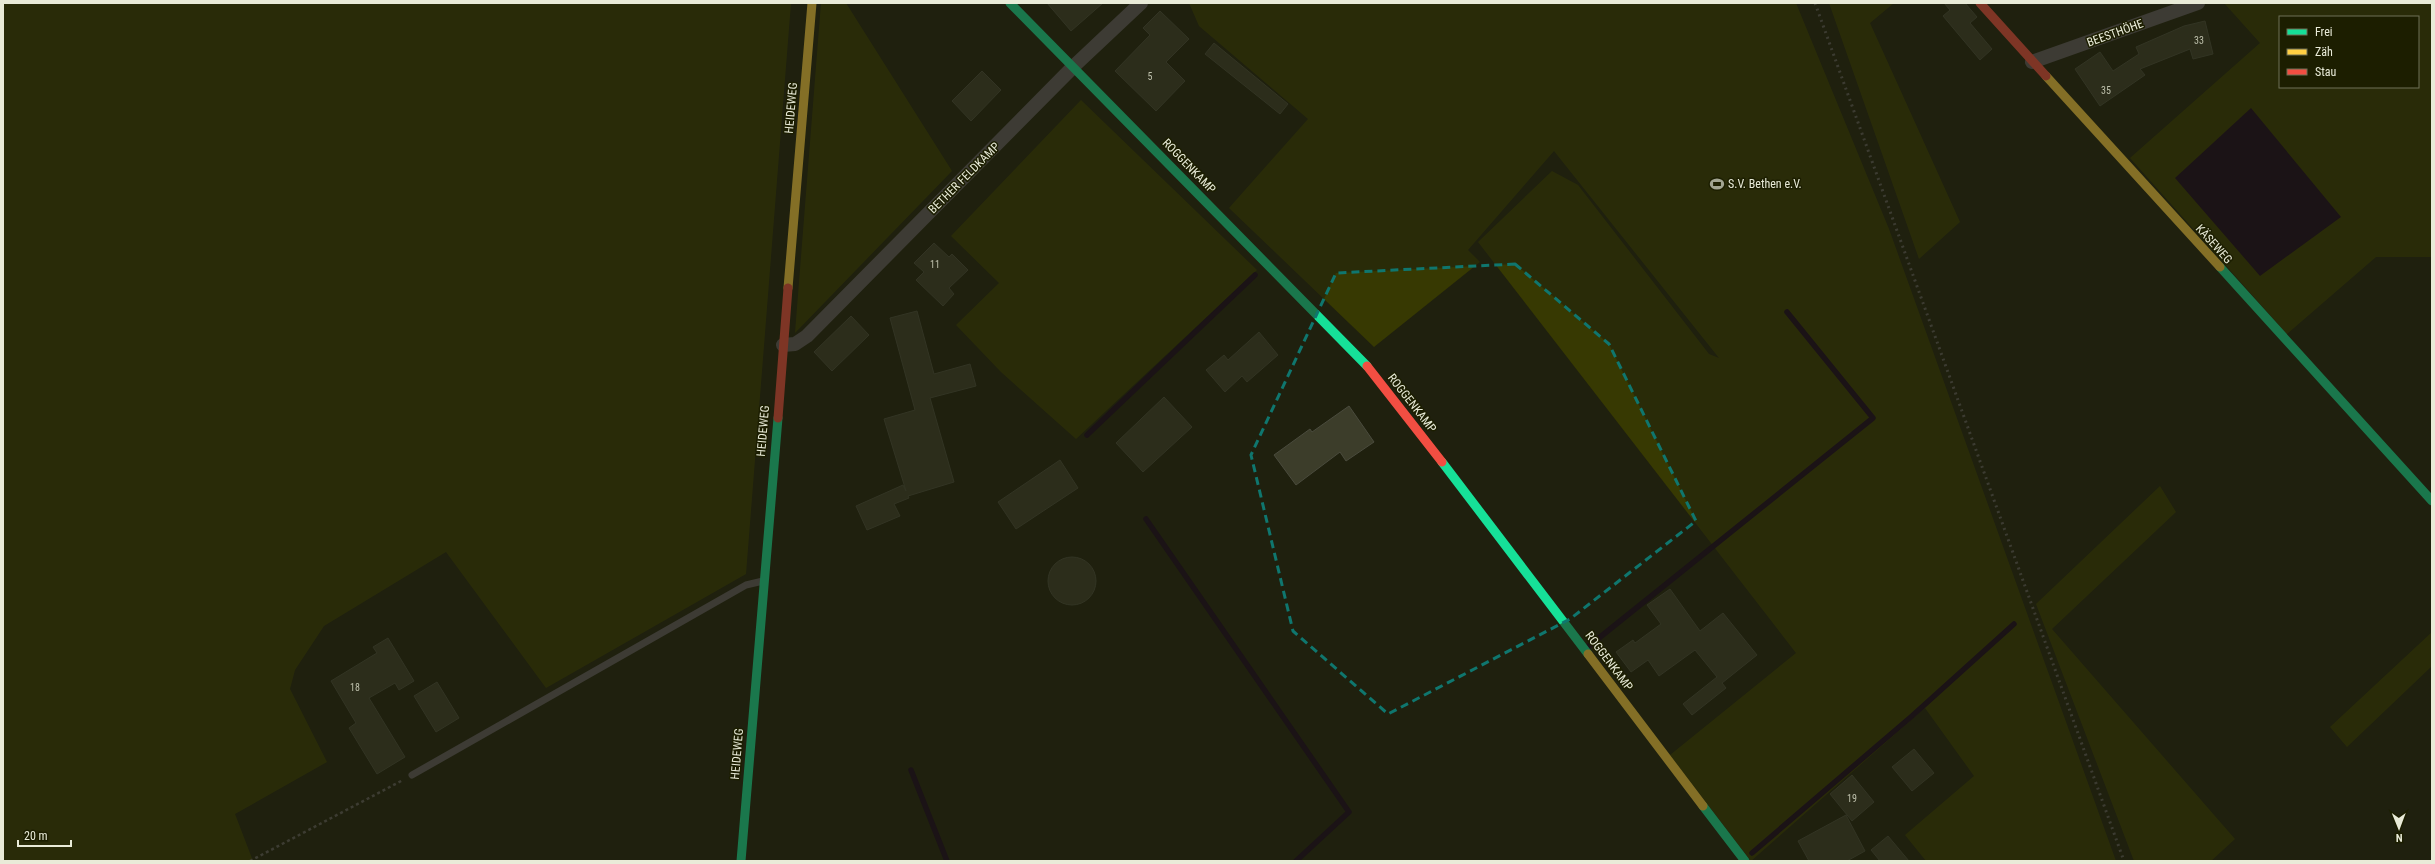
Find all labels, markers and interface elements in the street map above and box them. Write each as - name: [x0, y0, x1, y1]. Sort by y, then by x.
- street label: BEESTHÖHE: [2085, 15, 2145, 50]
- legend: [2279, 16, 2419, 88]
- text: Frei: [2315, 25, 2333, 39]
- house number: 33: [2194, 35, 2204, 46]
- text: Zäh: [2315, 45, 2333, 59]
- text: Stau: [2315, 65, 2337, 79]
- house number: 5: [1148, 71, 1153, 82]
- street label: HEIDEWEG: [782, 82, 800, 134]
- house number: 35: [2101, 85, 2111, 96]
- street label: ROGGENKAMP: [1160, 136, 1219, 196]
- street label: BETHER FELDKAMP: [926, 139, 1003, 216]
- sports icon: S.V. Bethen e.V.: [1709, 176, 1725, 192]
- place label: S.V. Bethen e.V.: [1728, 177, 1802, 191]
- street label: KÄSEWEG: [2193, 221, 2236, 266]
- house number: 11: [930, 259, 940, 270]
- street label: ROGGENKAMP: [1385, 371, 1439, 435]
- street label: HEIDEWEG: [754, 405, 772, 457]
- street label: ROGGENKAMP: [1582, 629, 1636, 694]
- house number: 18: [350, 682, 360, 693]
- street label: HEIDEWEG: [728, 728, 746, 780]
- house number: 19: [1847, 793, 1857, 804]
- north arrow: [2379, 808, 2419, 848]
- scale bar: [18, 822, 71, 848]
- text: 20 m: [24, 829, 48, 843]
- text: N: [2395, 831, 2403, 844]

